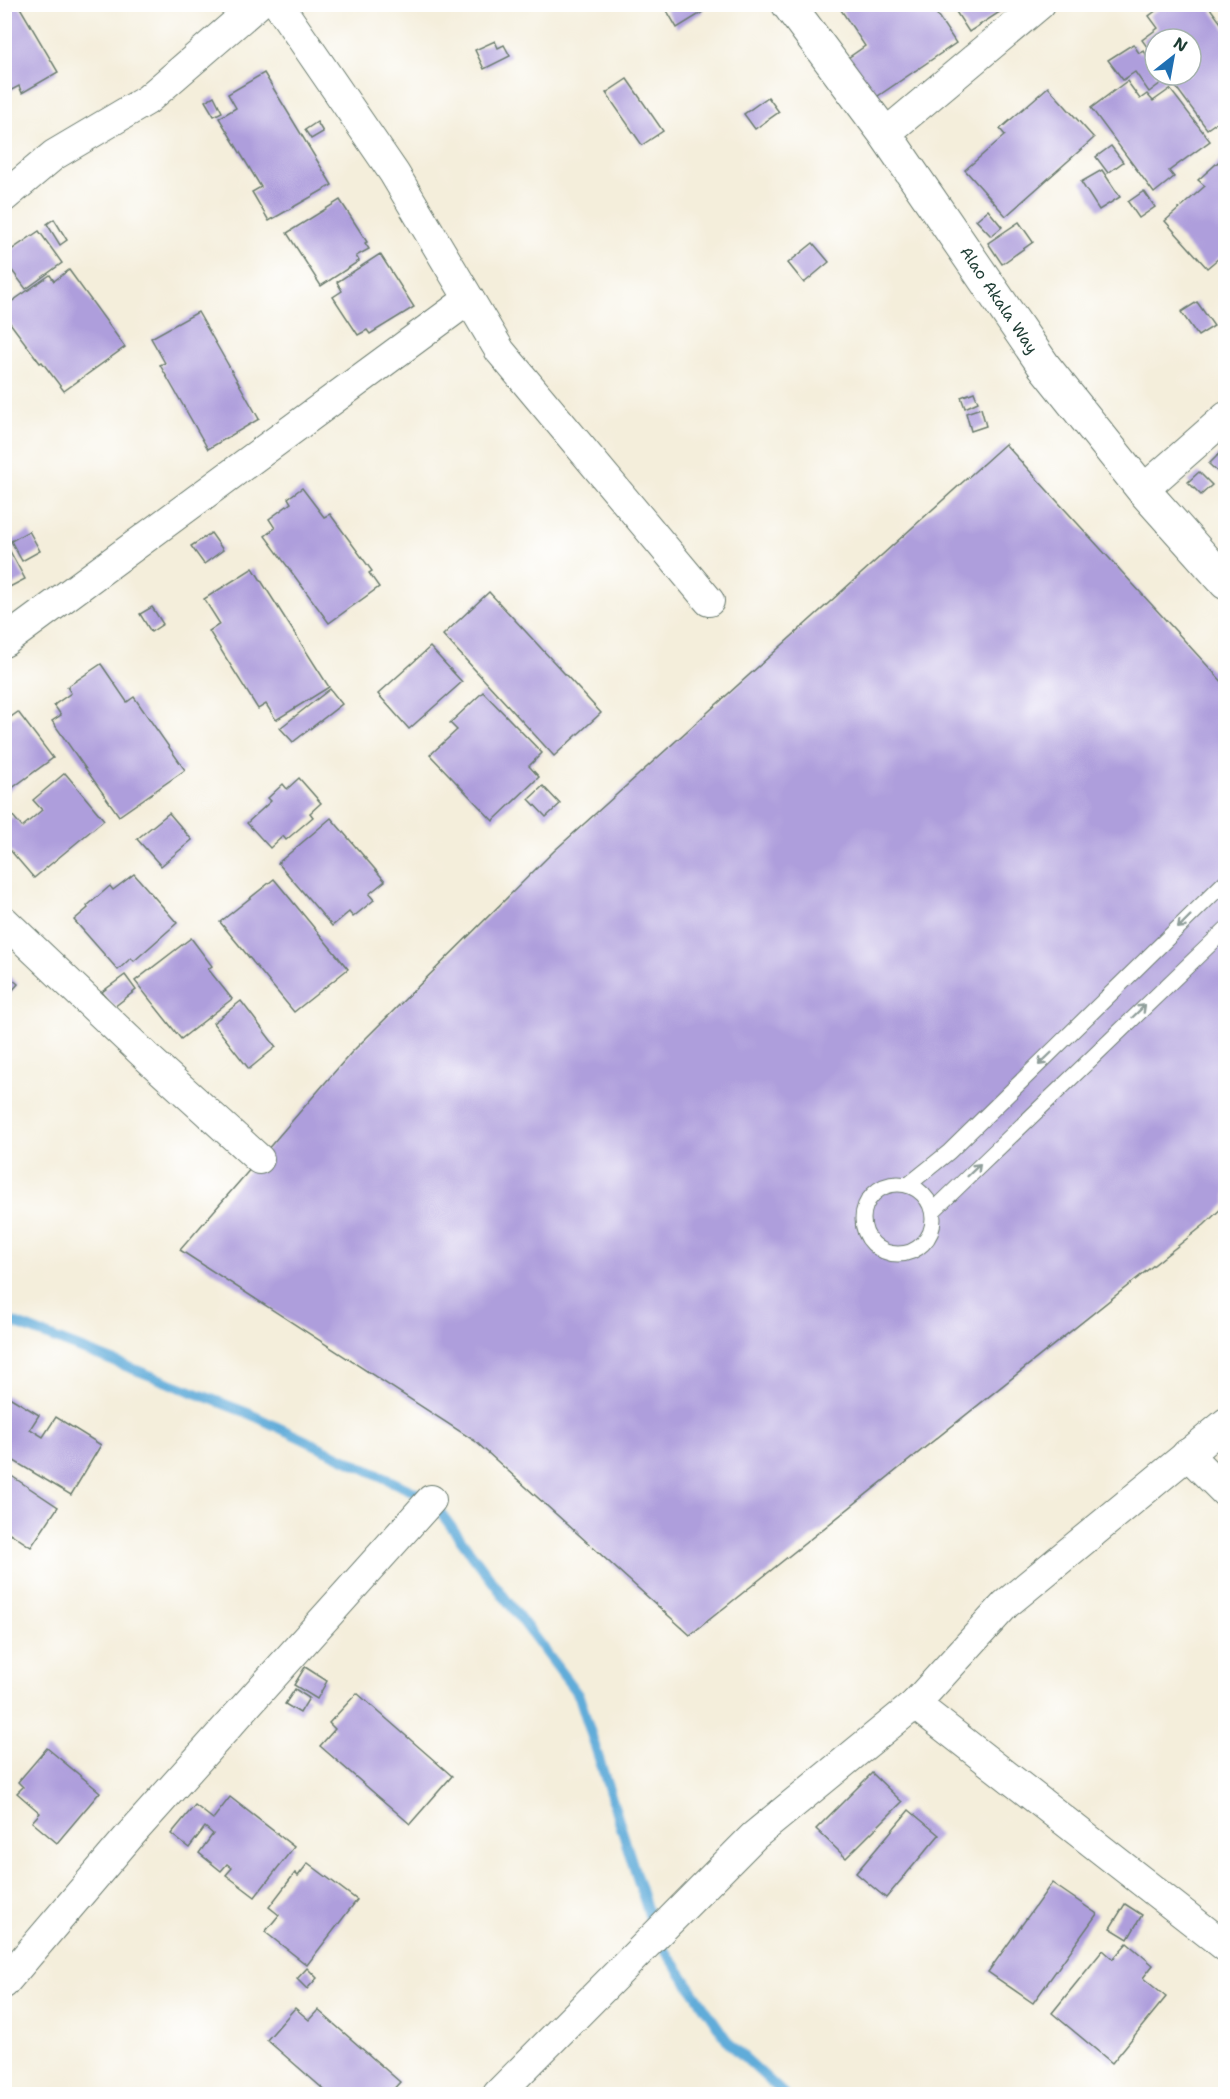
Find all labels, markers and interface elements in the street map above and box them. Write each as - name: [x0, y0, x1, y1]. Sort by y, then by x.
- north arrow: [1143, 27, 1203, 87]
- text: N: [1170, 32, 1191, 57]
- street label: Alao Akala Way: [955, 242, 1043, 358]
- one-way arrow: [1176, 915, 1191, 930]
- one-way arrow: [1132, 1004, 1147, 1019]
- one-way arrow: [1037, 1052, 1052, 1067]
- one-way arrow: [967, 1162, 982, 1177]

